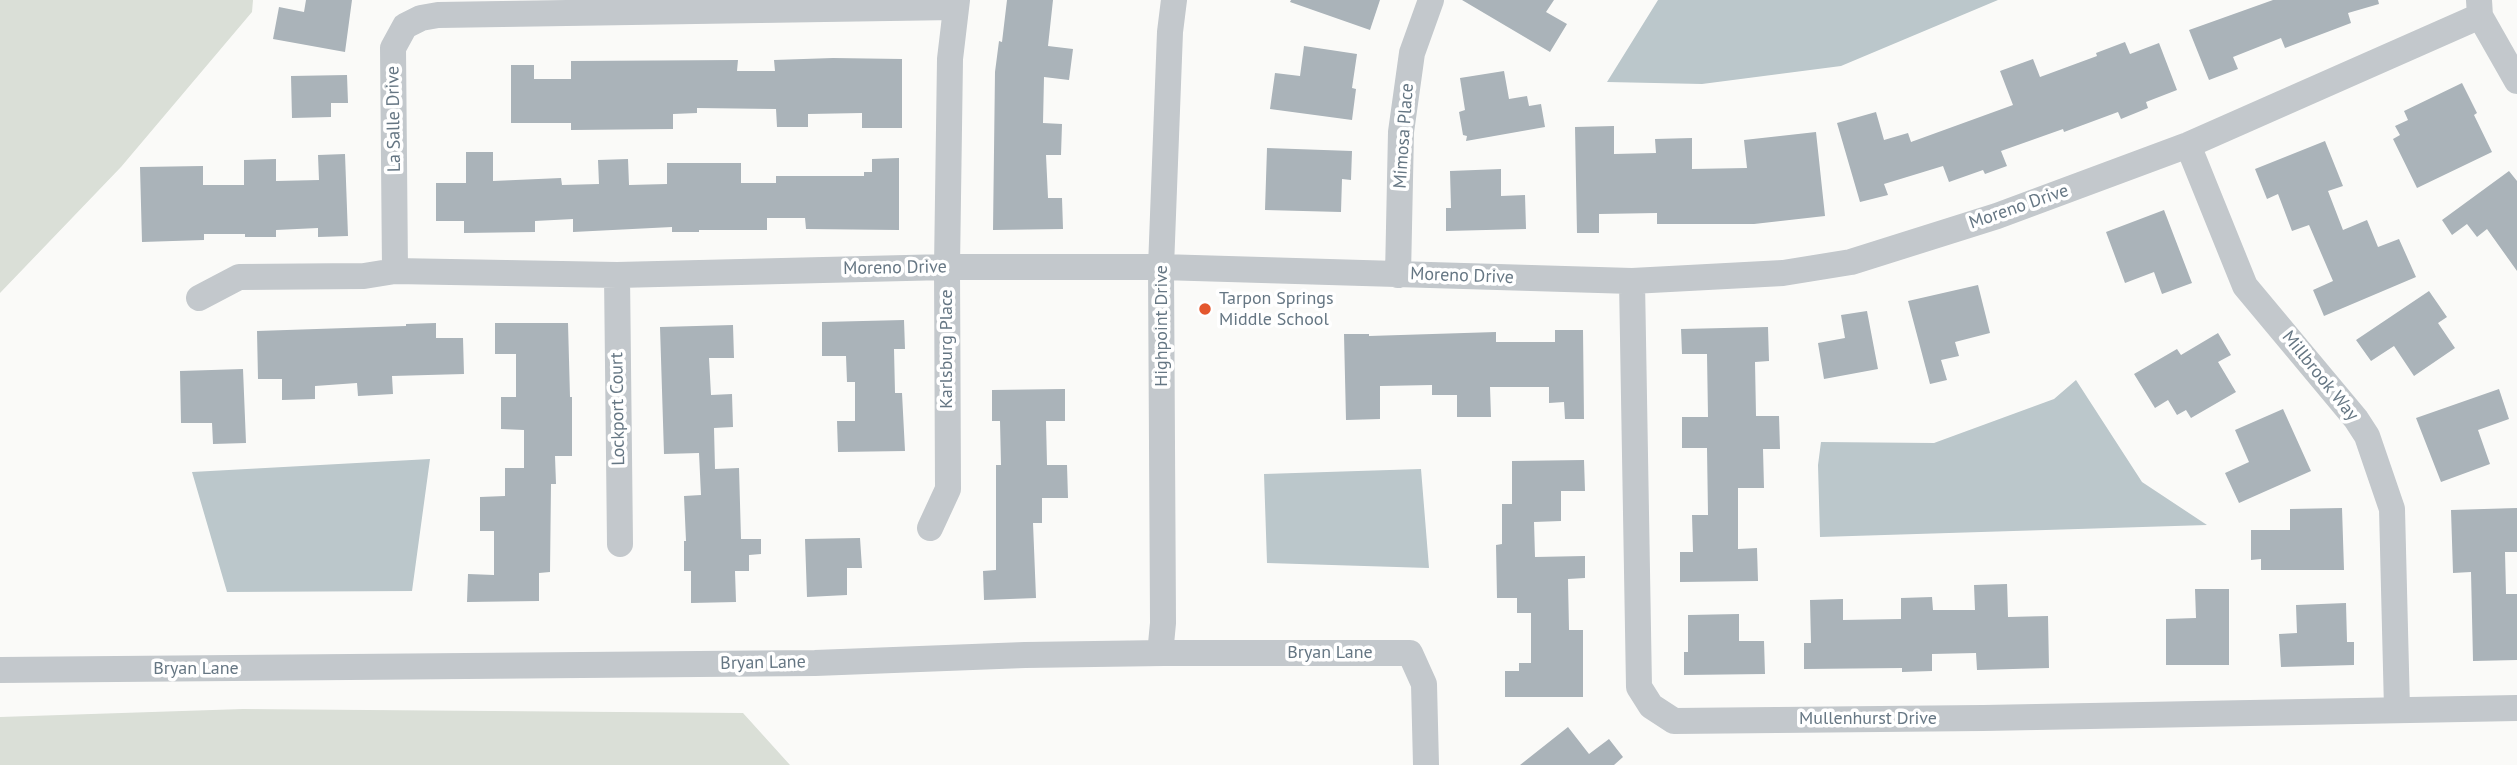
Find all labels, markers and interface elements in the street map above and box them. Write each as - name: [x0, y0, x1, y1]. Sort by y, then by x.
- street label: La Salle Drive: [382, 66, 406, 172]
- street label: Mimosa Place: [1390, 83, 1418, 189]
- street label: Moreno Drive: [1966, 180, 2072, 234]
- street label: Moreno Drive: [843, 256, 947, 280]
- street label: Moreno Drive: [1410, 263, 1514, 289]
- street label: Highpoint Drive: [1151, 265, 1173, 387]
- place label: Tarpon Springs Middle School: [1219, 288, 1334, 330]
- street label: Karlsburg Place: [936, 289, 958, 409]
- marker: Tarpon Springs Middle School: [1197, 301, 1213, 317]
- street label: Millbrook Way: [2277, 327, 2363, 425]
- street label: Lockport Court: [606, 352, 630, 466]
- street label: Bryan Lane: [1287, 642, 1373, 664]
- street label: Bryan Lane: [720, 651, 806, 675]
- street label: Bryan Lane: [153, 658, 239, 680]
- street label: Mullenhurst Drive: [1799, 708, 1937, 730]

